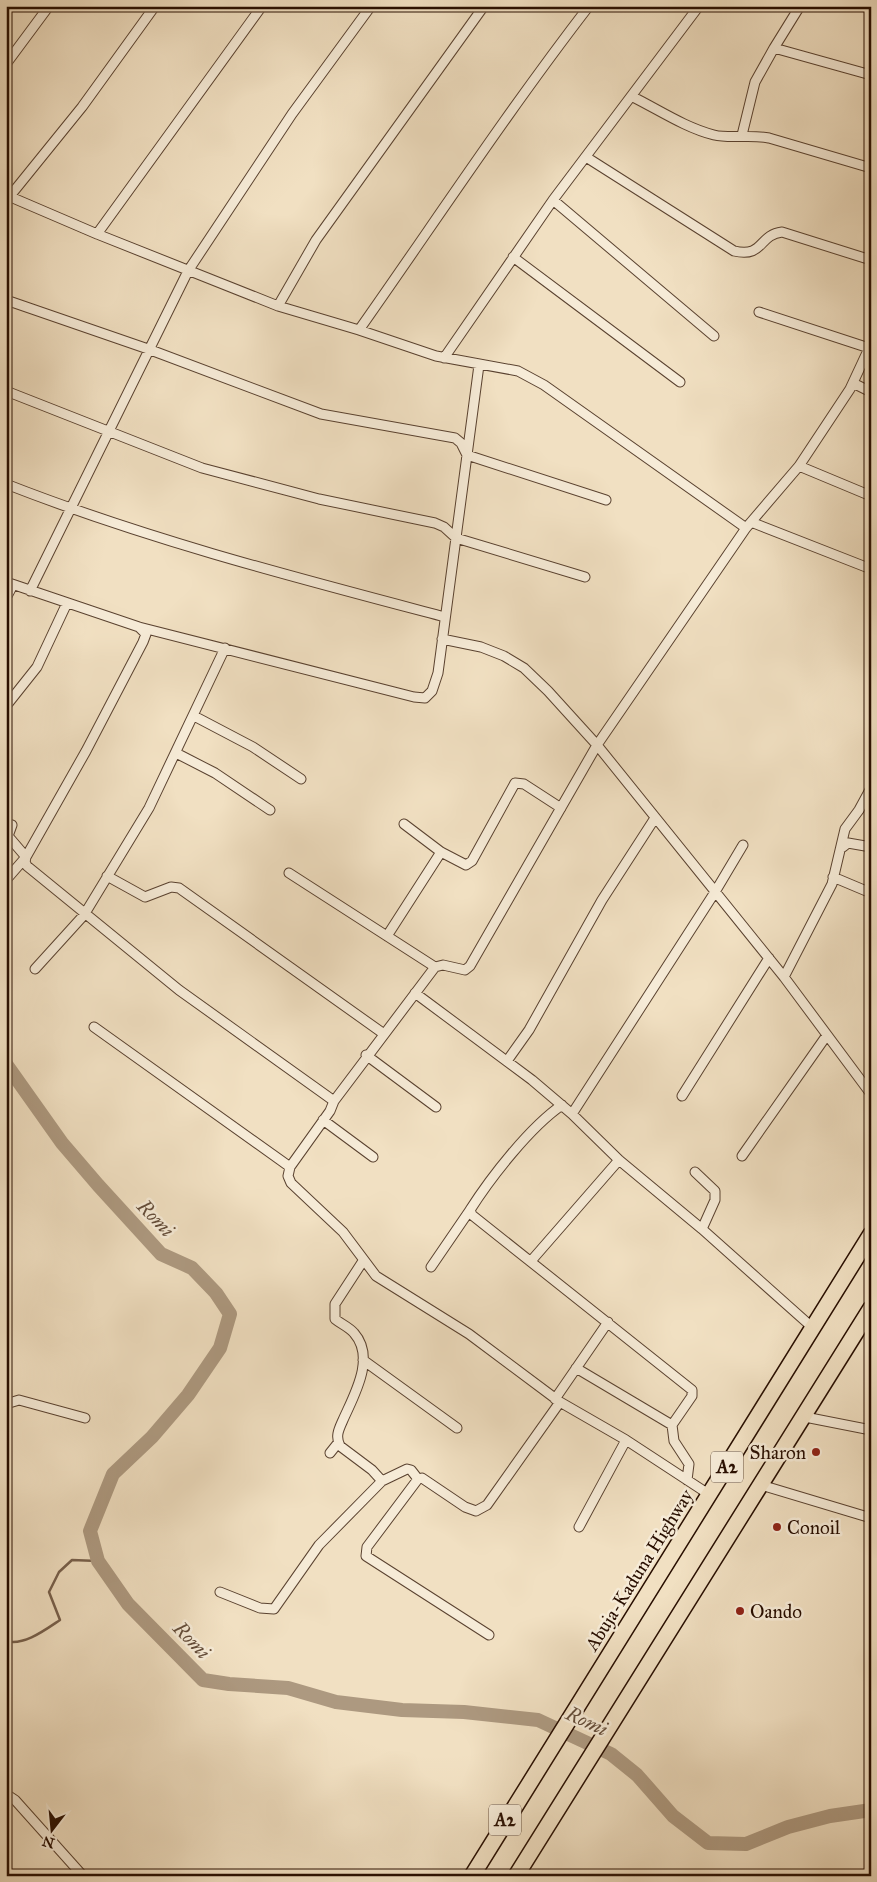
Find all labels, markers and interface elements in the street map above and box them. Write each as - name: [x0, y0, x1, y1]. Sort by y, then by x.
- water label: Romi: [132, 1193, 180, 1242]
- place label: Sharon: [749, 1441, 806, 1464]
- marker: Sharon: [810, 1446, 822, 1458]
- road number: A2: [711, 1451, 743, 1482]
- street label: Abuja-Kaduna Highway: [579, 1484, 699, 1656]
- place label: Conoil: [787, 1516, 841, 1539]
- marker: Conoil: [771, 1521, 783, 1533]
- place label: Oando: [750, 1600, 802, 1623]
- marker: Oando: [734, 1605, 746, 1617]
- water label: Romi: [168, 1615, 216, 1664]
- water label: Romi: [562, 1701, 612, 1741]
- north arrow: [28, 1804, 78, 1854]
- road number: A2: [489, 1804, 521, 1836]
- text: N: [40, 1832, 57, 1852]

